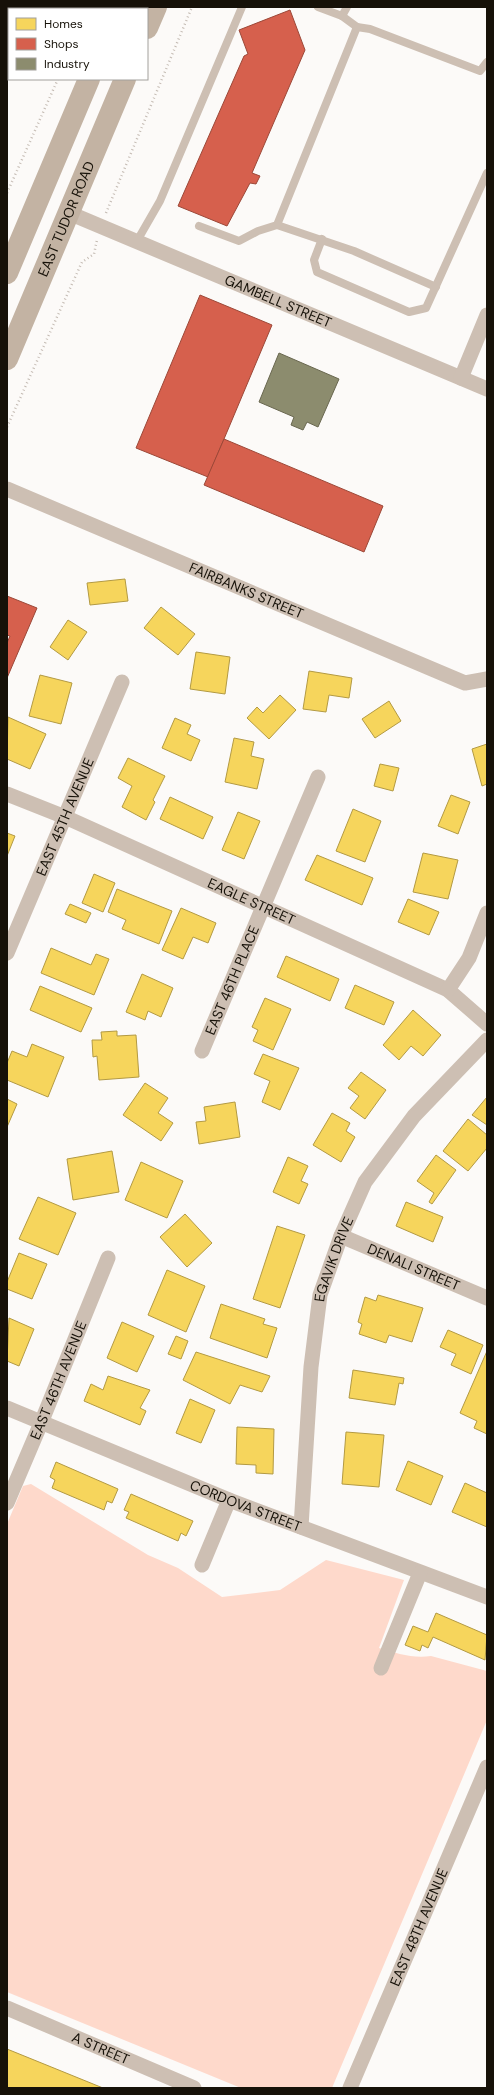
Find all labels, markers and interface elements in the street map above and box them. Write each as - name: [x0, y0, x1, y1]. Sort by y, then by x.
- legend: [8, 8, 148, 80]
- text: Homes: [44, 16, 83, 32]
- text: Shops: [44, 36, 79, 52]
- text: Industry: [44, 56, 90, 72]
- street label: EAST TUDOR ROAD: [34, 158, 98, 279]
- street label: GAMBELL STREET: [222, 271, 335, 332]
- street label: FAIRBANKS STREET: [186, 558, 306, 623]
- street label: EAST 45TH AVENUE: [32, 755, 98, 879]
- street label: EAGLE STREET: [205, 874, 298, 929]
- street label: EAST 46TH PLACE: [201, 923, 263, 1037]
- street label: EGAVIK DRIVE: [310, 1214, 358, 1303]
- street label: DENALI STREET: [365, 1239, 463, 1295]
- street label: EAST 46TH AVENUE: [26, 1318, 91, 1442]
- street label: CORDOVA STREET: [187, 1476, 304, 1535]
- street label: EAST 48TH AVENUE: [386, 1865, 452, 1989]
- street label: A STREET: [69, 2028, 132, 2068]

